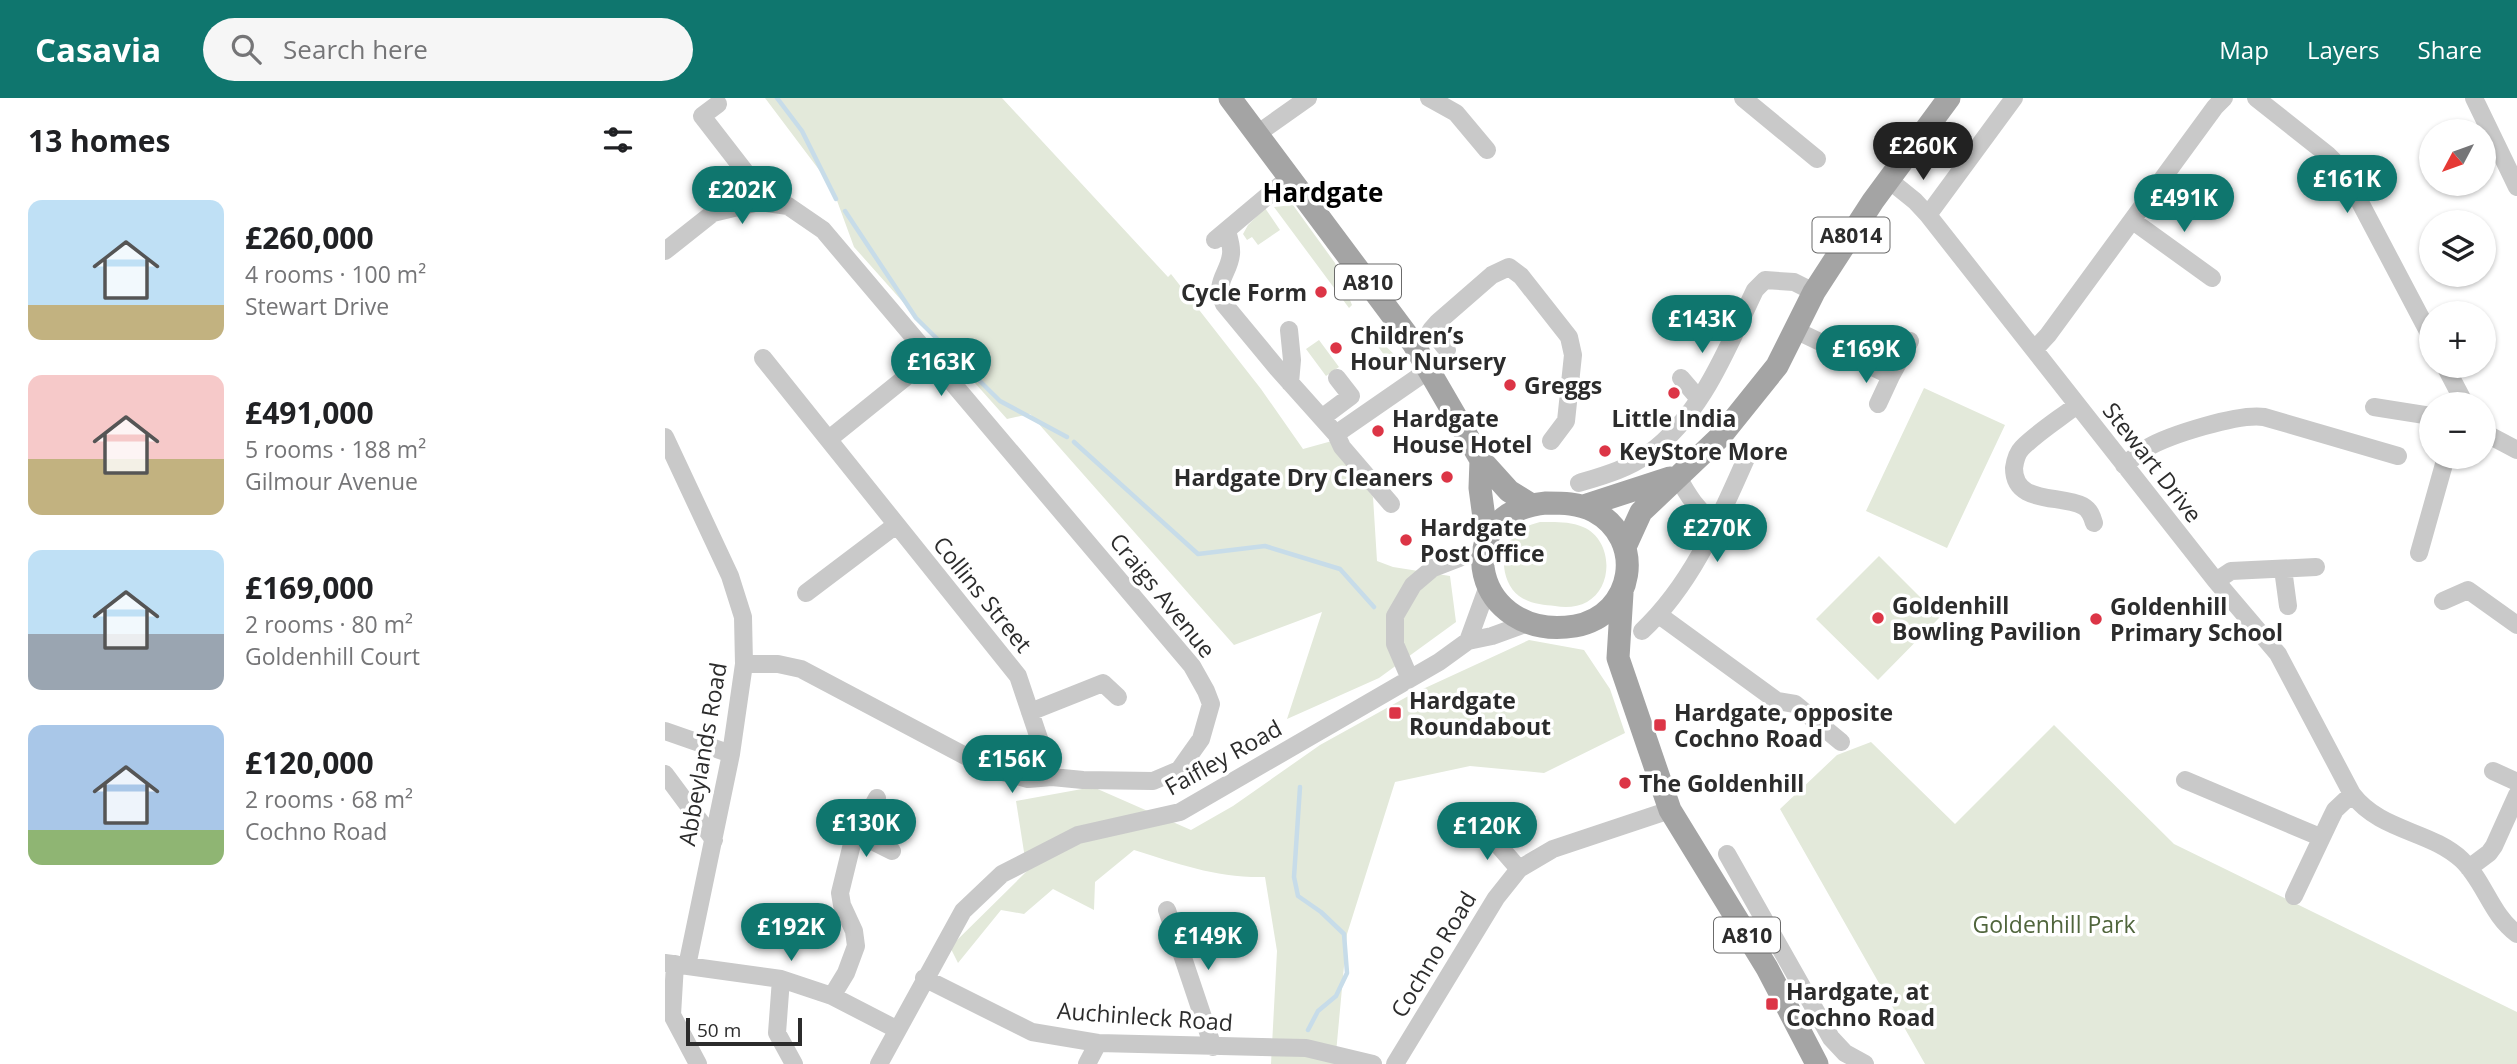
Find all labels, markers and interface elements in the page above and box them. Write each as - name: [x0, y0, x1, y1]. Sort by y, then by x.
- search box: [203, 18, 693, 81]
- text: Casavia: [35, 27, 161, 72]
- icon: search: [227, 30, 265, 68]
- text: Search here: [283, 31, 428, 67]
- text: Map: [2219, 33, 2269, 66]
- text: Layers: [2307, 33, 2380, 66]
- text: Share: [2418, 33, 2482, 66]
- north arrow: [2419, 119, 2495, 196]
- map controls: [2419, 119, 2496, 469]
- text: 13 homes: [28, 120, 171, 161]
- icon: filters: [599, 121, 637, 159]
- pin: £260K: [1874, 122, 1972, 182]
- text: £260K: [1889, 129, 1957, 161]
- pin: £161K: [2298, 156, 2396, 215]
- text: £161K: [2313, 162, 2381, 194]
- pin: £202K: [693, 166, 791, 226]
- text: £202K: [708, 173, 776, 205]
- district label: Hardgate: [1263, 174, 1383, 210]
- pin: £491K: [2135, 174, 2233, 234]
- text: £491K: [2150, 181, 2218, 213]
- button: layers: [2419, 210, 2496, 287]
- text: £260,000: [245, 217, 374, 258]
- road number: A8014: [1813, 218, 1889, 252]
- icon: home: [84, 228, 168, 312]
- text: 4 rooms · 100 m²: [245, 258, 426, 290]
- road number: A810: [1335, 264, 1401, 300]
- place label: Cycle Form: [1181, 276, 1307, 308]
- marker: Cycle Form: [1313, 284, 1329, 300]
- text: Stewart Drive: [245, 290, 389, 322]
- pin: £143K: [1653, 296, 1751, 355]
- button: +: [2419, 301, 2496, 378]
- text: £143K: [1668, 302, 1736, 334]
- place label: Children’s Hour Nursery: [1350, 319, 1507, 377]
- pin: £169K: [1817, 326, 1915, 385]
- text: £169K: [1832, 332, 1900, 364]
- pin: £163K: [892, 338, 990, 398]
- marker: Children’s Hour Nursery: [1328, 340, 1344, 356]
- text: £163K: [907, 345, 975, 377]
- place label: Greggs: [1524, 369, 1602, 401]
- marker: Greggs: [1502, 377, 1518, 393]
- marker: Little India: [1666, 385, 1682, 401]
- text: £491,000: [245, 392, 374, 433]
- button: −: [2419, 392, 2496, 469]
- street label: Stewart Drive: [2096, 395, 2210, 529]
- place label: Hardgate House Hotel: [1392, 402, 1532, 460]
- place label: Little India: [1612, 402, 1736, 434]
- icon: home: [84, 403, 168, 487]
- marker: Hardgate House Hotel: [1370, 423, 1386, 439]
- text: 5 rooms · 188 m²: [245, 433, 426, 465]
- place label: KeyStore More: [1619, 435, 1788, 467]
- marker: KeyStore More: [1597, 443, 1613, 459]
- place label: Hardgate Dry Cleaners: [1174, 461, 1433, 493]
- text: Gilmour Avenue: [245, 465, 418, 497]
- marker: Hardgate Dry Cleaners: [1439, 469, 1455, 485]
- pin: £270K: [1668, 504, 1766, 564]
- place label: Hardgate Post Office: [1420, 511, 1545, 569]
- text: £270K: [1683, 511, 1751, 543]
- street label: Craigs Avenue: [1103, 526, 1223, 664]
- street label: Collins Street: [926, 529, 1040, 659]
- marker: Hardgate Post Office: [1398, 532, 1414, 548]
- text: £169,000: [245, 567, 374, 608]
- icon: home: [84, 578, 168, 662]
- place label: Goldenhill Bowling Pavilion: [1892, 589, 2081, 647]
- place label: Goldenhill Primary School: [2110, 590, 2283, 648]
- text: 2 rooms · 80 m²: [245, 608, 413, 640]
- marker: Goldenhill Bowling Pavilion: [1870, 610, 1886, 626]
- marker: Goldenhill Primary School: [2088, 611, 2104, 627]
- text: Goldenhill Court: [245, 640, 420, 672]
- street label: Abbeylands Road: [670, 660, 734, 848]
- place label: Hardgate Roundabout: [1409, 684, 1551, 742]
- place label: Hardgate, opposite Cochno Road: [1674, 696, 1893, 754]
- marker: Hardgate Roundabout: [1387, 705, 1403, 721]
- street label: Faifley Road: [1159, 712, 1287, 802]
- marker: Hardgate, opposite Cochno Road: [1652, 717, 1668, 733]
- pin: £156K: [963, 736, 1061, 795]
- text: £120,000: [245, 742, 374, 783]
- text: £156K: [978, 742, 1046, 774]
- icon: home: [84, 753, 168, 837]
- place label: The Goldenhill: [1639, 767, 1804, 799]
- marker: The Goldenhill: [1617, 775, 1633, 791]
- text: 2 rooms · 68 m²: [245, 783, 413, 815]
- pin: £130K: [817, 800, 915, 859]
- pin: £120K: [1438, 802, 1536, 862]
- text: £130K: [832, 806, 900, 838]
- text: £120K: [1453, 809, 1521, 841]
- text: Cochno Road: [245, 815, 387, 847]
- street label: Cochno Road: [1383, 885, 1483, 1023]
- pin: £192K: [742, 904, 840, 963]
- park label: Goldenhill Park: [1972, 908, 2136, 940]
- text: £192K: [757, 910, 825, 942]
- pin: £149K: [1159, 912, 1257, 972]
- road number: A810: [1714, 918, 1780, 952]
- text: £149K: [1174, 919, 1242, 951]
- place label: Hardgate, at Cochno Road: [1786, 975, 1935, 1033]
- street label: Auchinleck Road: [1056, 994, 1234, 1038]
- marker: Hardgate, at Cochno Road: [1764, 996, 1780, 1012]
- scale bar: [686, 1015, 801, 1047]
- text: 50 m: [697, 1017, 741, 1043]

